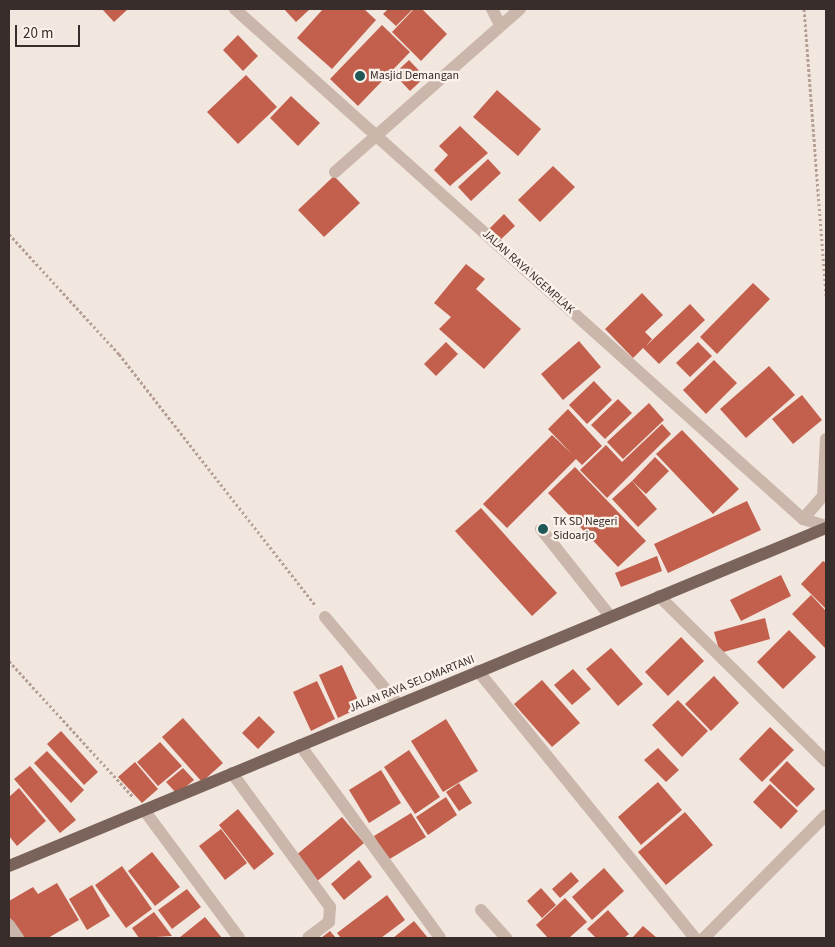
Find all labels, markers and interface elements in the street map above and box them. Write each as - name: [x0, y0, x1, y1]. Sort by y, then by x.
- scale bar: [18, 15, 82, 47]
- text: 20 m: [23, 23, 53, 44]
- place label: Masjid Demangan: [370, 69, 459, 83]
- marker: Masjid Demangan: [354, 70, 366, 82]
- street label: JALAN RAYA NGEMPLAK: [479, 227, 577, 317]
- place label: TK SD Negeri Sidoarjo: [553, 515, 618, 543]
- marker: TK SD Negeri Sidoarjo: [537, 523, 549, 535]
- street label: JALAN RAYA SELOMARTANI: [347, 652, 477, 716]

